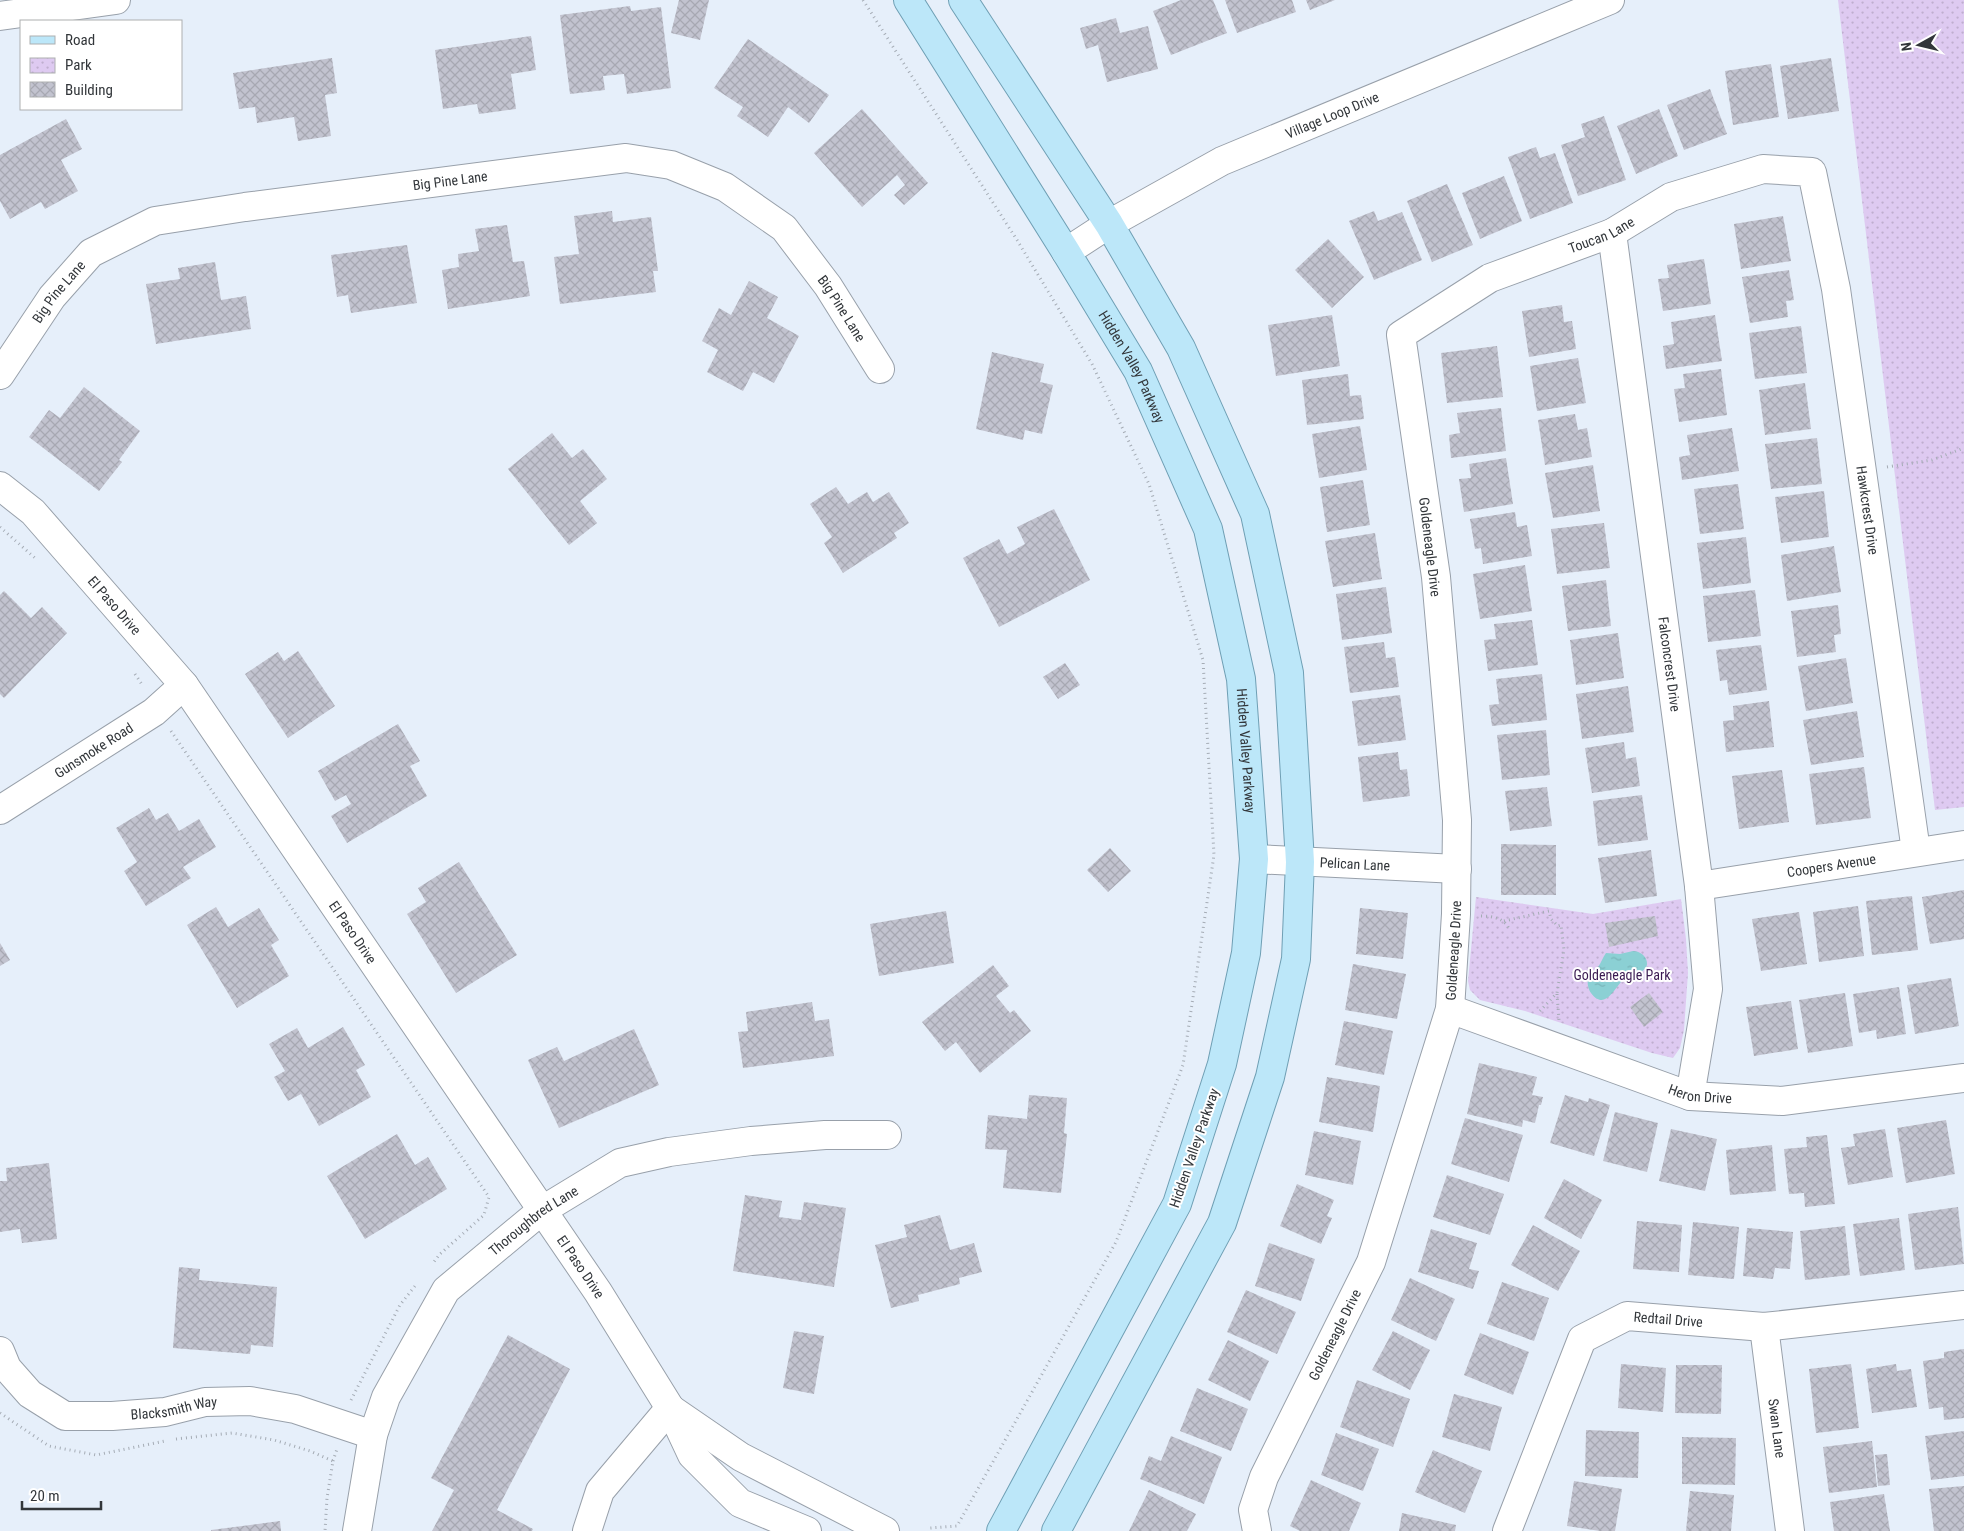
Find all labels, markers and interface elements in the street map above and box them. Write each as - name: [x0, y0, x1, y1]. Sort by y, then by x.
- legend: [20, 20, 182, 110]
- north arrow: [1894, 20, 1944, 70]
- text: Road: [65, 31, 95, 49]
- text: N: [1898, 41, 1915, 52]
- text: Park: [65, 56, 92, 74]
- text: Building: [65, 81, 113, 99]
- street label: Village Loop Drive: [1283, 89, 1382, 142]
- street label: Big Pine Lane: [412, 168, 489, 193]
- street label: Toucan Lane: [1566, 213, 1637, 256]
- street label: Big Pine Lane: [29, 257, 89, 326]
- street label: Big Pine Lane: [815, 272, 869, 345]
- street label: Hidden Valley Parkway: [1095, 308, 1168, 426]
- street label: Hawkcrest Drive: [1853, 465, 1882, 556]
- street label: Goldeneagle Drive: [1416, 496, 1444, 598]
- street label: El Paso Drive: [85, 573, 145, 638]
- street label: Falconcrest Drive: [1655, 616, 1684, 713]
- street label: Hidden Valley Parkway: [1234, 688, 1259, 814]
- street label: Gunsmoke Road: [51, 720, 136, 781]
- street label: Coopers Avenue: [1786, 851, 1877, 880]
- street label: Pelican Lane: [1319, 854, 1391, 874]
- street label: El Paso Drive: [326, 898, 380, 967]
- street label: Goldeneagle Drive: [1443, 900, 1464, 1001]
- park label: Goldeneagle Park: [1574, 967, 1671, 983]
- street label: Heron Drive: [1666, 1081, 1733, 1106]
- street label: Hidden Valley Parkway: [1166, 1086, 1222, 1210]
- street label: Thoroughbred Lane: [486, 1182, 581, 1259]
- street label: El Paso Drive: [554, 1232, 608, 1302]
- street label: Goldeneagle Drive: [1305, 1286, 1364, 1383]
- street label: Redtail Drive: [1633, 1309, 1704, 1330]
- street label: Blacksmith Way: [130, 1394, 217, 1423]
- street label: Swan Lane: [1765, 1397, 1789, 1459]
- scale bar: [22, 1478, 101, 1510]
- text: 20 m: [30, 1487, 60, 1505]

